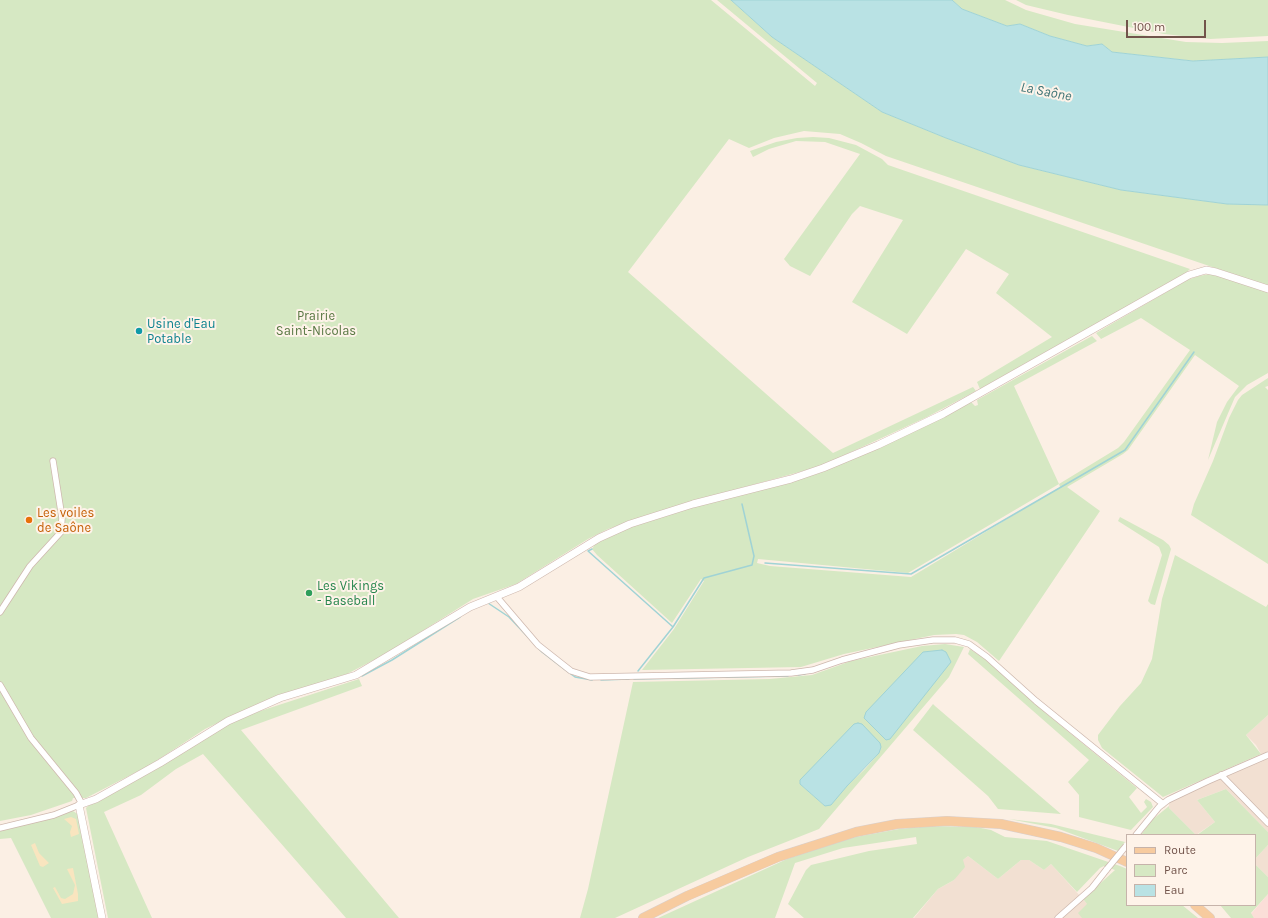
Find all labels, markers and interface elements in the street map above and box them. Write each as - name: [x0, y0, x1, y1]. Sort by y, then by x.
- scale bar: [1128, 12, 1208, 38]
- text: 100 m: [1133, 20, 1165, 34]
- water label: La Saône: [1019, 79, 1073, 105]
- park label: Prairie Saint-Nicolas: [276, 308, 356, 339]
- place label: Usine d'Eau Potable: [147, 316, 216, 347]
- marker: Usine d'Eau Potable: [134, 326, 144, 336]
- place label: Les voiles de Saône: [37, 505, 94, 536]
- marker: Les voiles de Saône: [24, 515, 34, 525]
- place label: Les Vikings - Baseball: [317, 578, 384, 609]
- marker: Les Vikings - Baseball: [304, 588, 314, 598]
- legend: [1126, 834, 1256, 906]
- text: Route: [1164, 843, 1196, 857]
- text: Parc: [1164, 863, 1188, 877]
- text: Eau: [1164, 883, 1185, 897]

